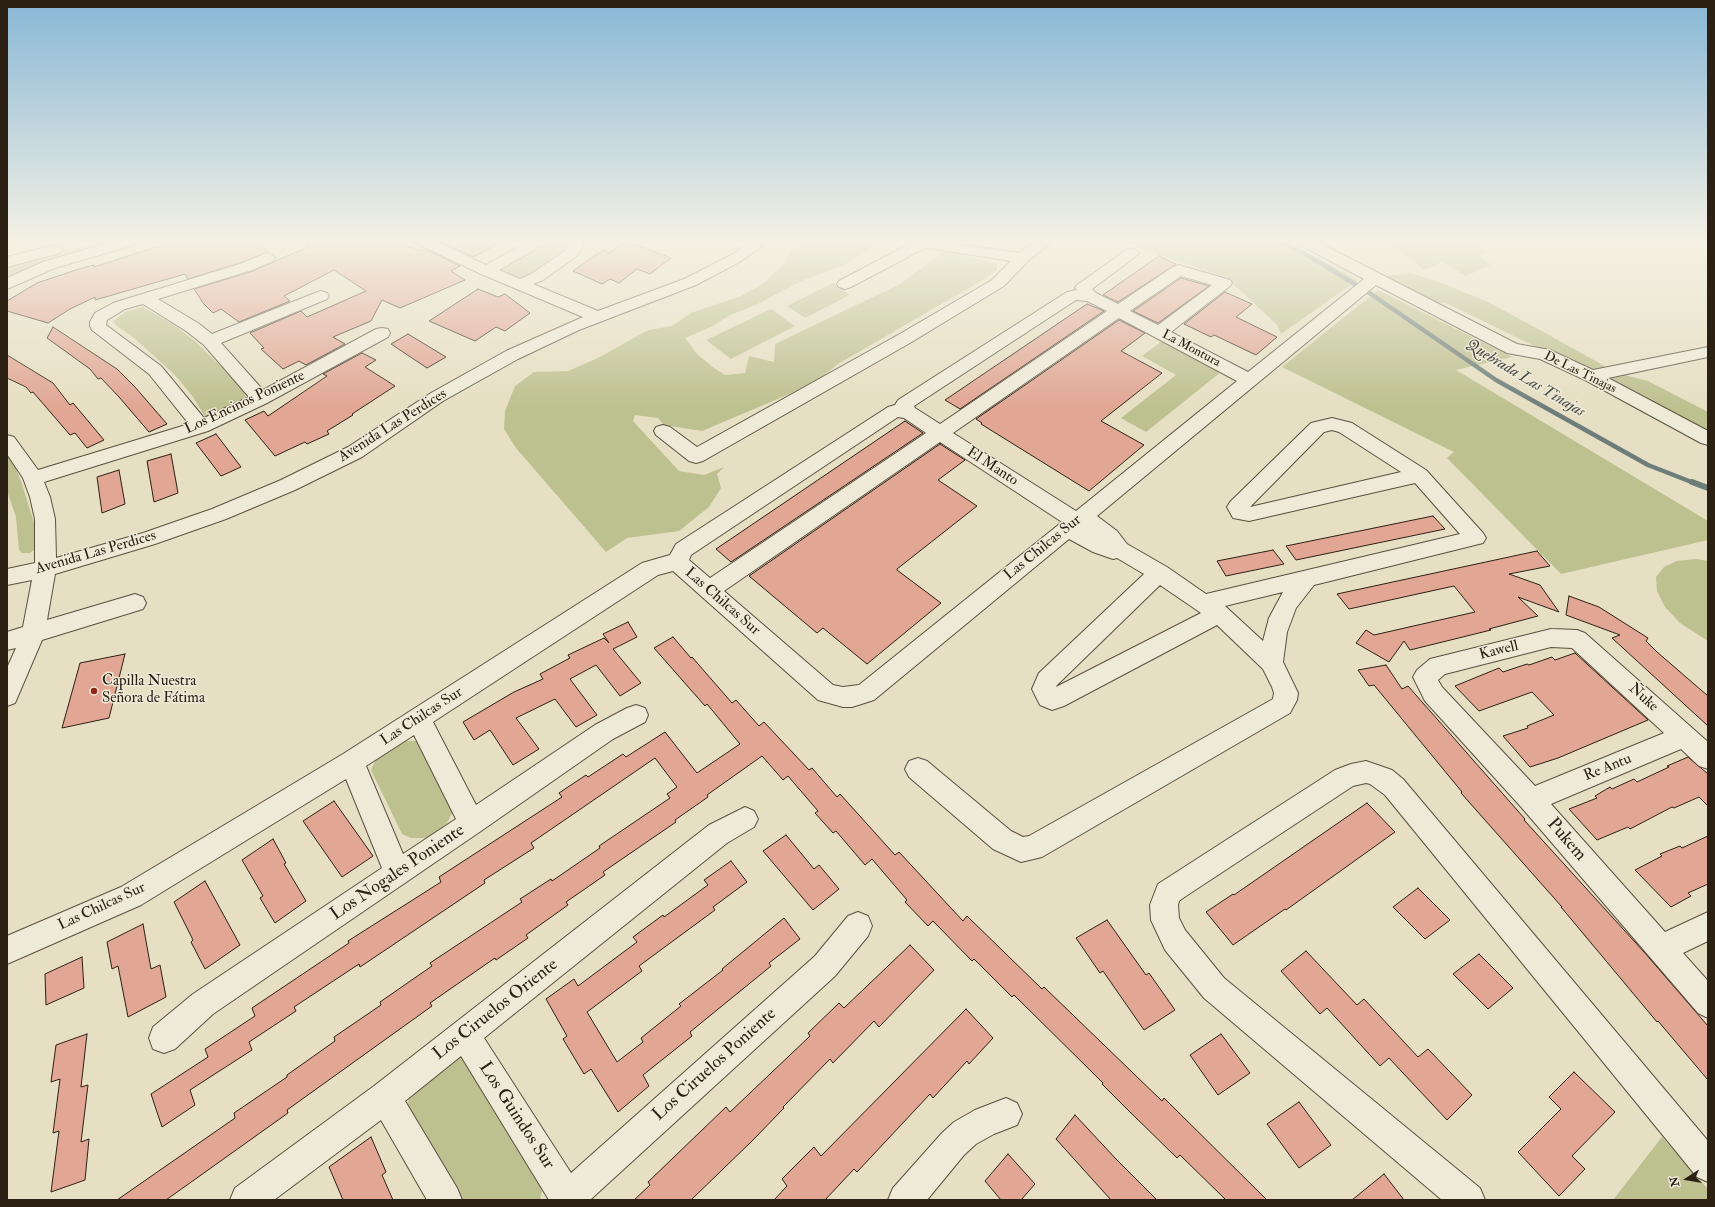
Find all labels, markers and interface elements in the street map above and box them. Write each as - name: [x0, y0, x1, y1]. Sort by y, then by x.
- street label: La Montura: [1159, 327, 1223, 371]
- water label: Quebrada Las Tinajas: [1462, 336, 1588, 422]
- street label: De Las Tinajas: [1541, 349, 1619, 397]
- street label: Los Encinos Poniente: [182, 367, 308, 439]
- street label: Avenida Las Perdices: [335, 385, 451, 467]
- street label: El Manto: [963, 444, 1021, 490]
- street label: Las Chilcas Sur: [1001, 511, 1085, 585]
- street label: Avenida Las Perdices: [34, 527, 158, 579]
- street label: Las Chilcas Sur: [681, 564, 763, 640]
- street label: Kawell: [1478, 637, 1520, 665]
- place label: Capilla Nuestra Señora de Fátima: [102, 673, 205, 708]
- street label: Ñuke: [1624, 680, 1662, 716]
- street label: Las Chilcas Sur: [378, 684, 466, 750]
- marker: Capilla Nuestra Señora de Fátima: [89, 686, 99, 696]
- street label: Re Antu: [1582, 750, 1634, 786]
- street label: Pukem: [1542, 814, 1590, 866]
- street label: Los Nogales Poniente: [327, 820, 469, 926]
- street label: Las Chilcas Sur: [56, 879, 148, 935]
- street label: Los Ciruelos Oriente: [429, 955, 563, 1065]
- street label: Los Ciruelos Poniente: [649, 1004, 781, 1126]
- street label: Los Guindos Sur: [473, 1058, 559, 1174]
- north arrow: [1667, 1159, 1707, 1199]
- text: N: [1667, 1175, 1682, 1188]

